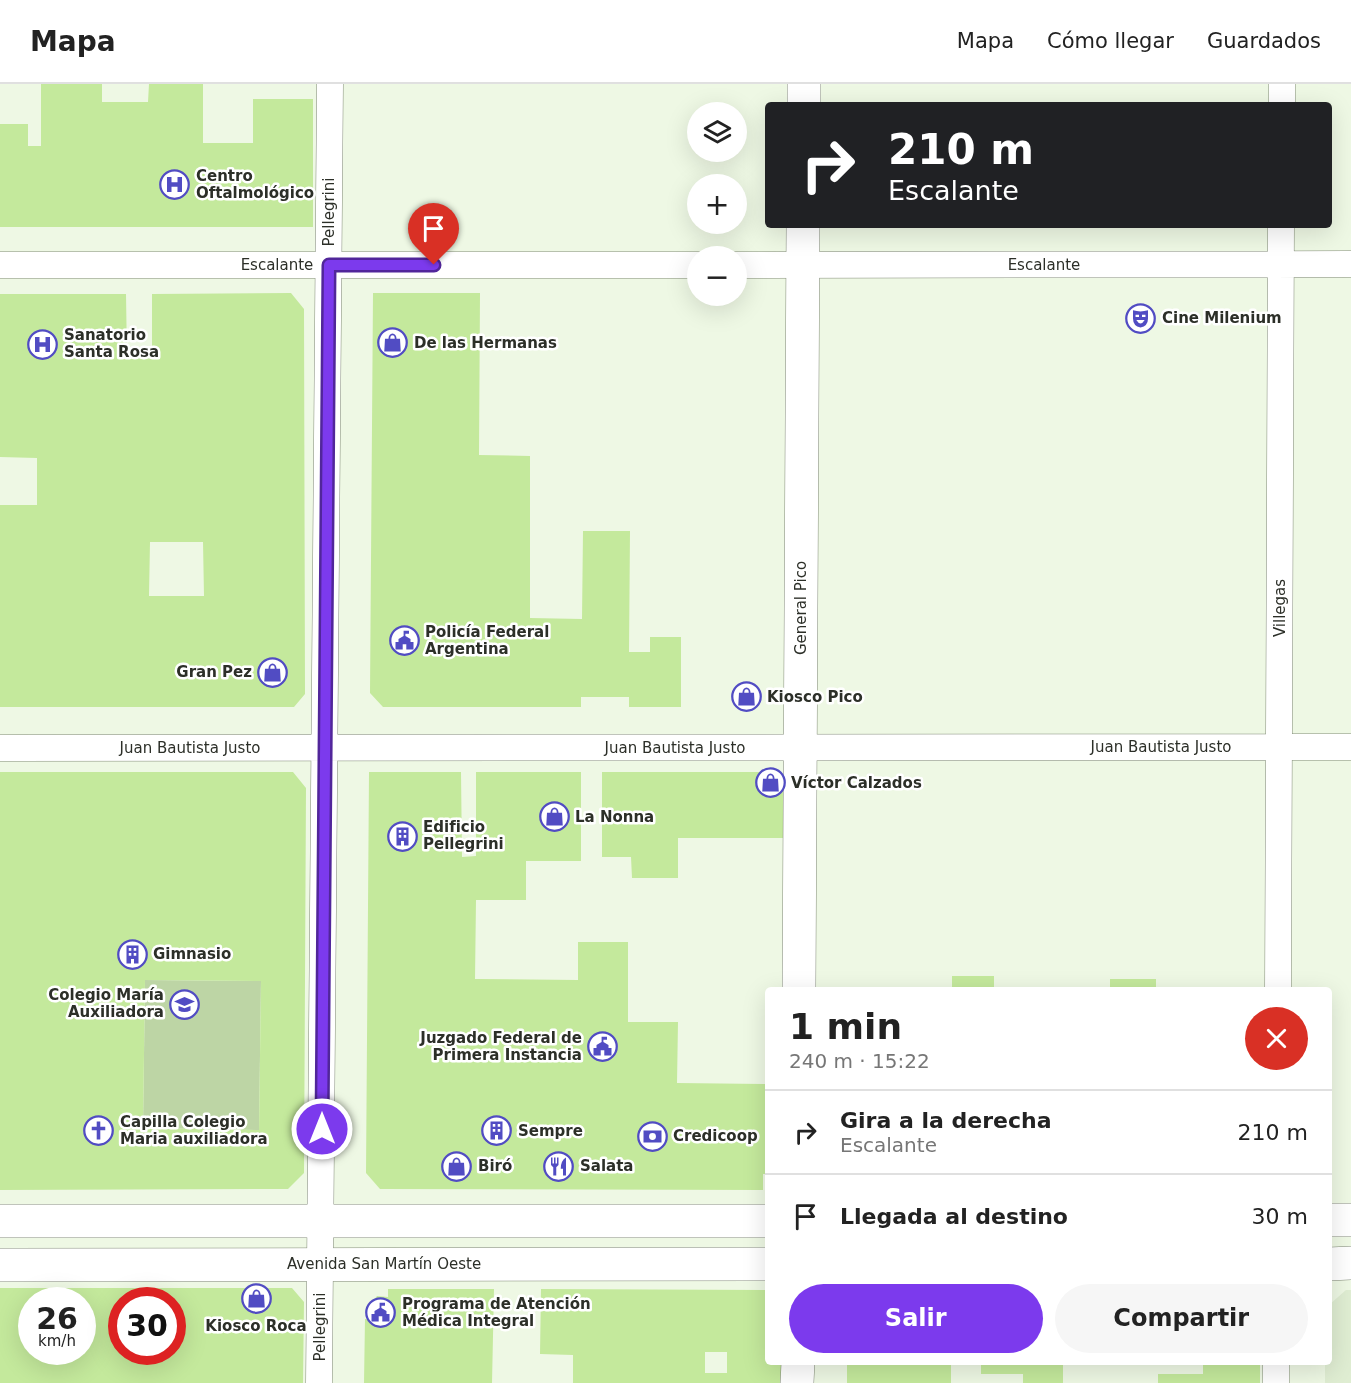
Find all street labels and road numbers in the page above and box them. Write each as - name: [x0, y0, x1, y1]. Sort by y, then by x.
- street label: Pellegrini: [320, 178, 338, 246]
- street label: Escalante: [241, 256, 313, 274]
- street label: Escalante: [1008, 256, 1080, 274]
- street label: General Pico: [792, 561, 810, 655]
- street label: Villegas: [1271, 579, 1289, 637]
- street label: Juan Bautista Justo: [1090, 738, 1231, 756]
- street label: Juan Bautista Justo: [119, 739, 260, 757]
- street label: Juan Bautista Justo: [604, 739, 745, 757]
- street label: Avenida San Martín Oeste: [287, 1255, 481, 1273]
- street label: Pellegrini: [311, 1293, 329, 1361]

